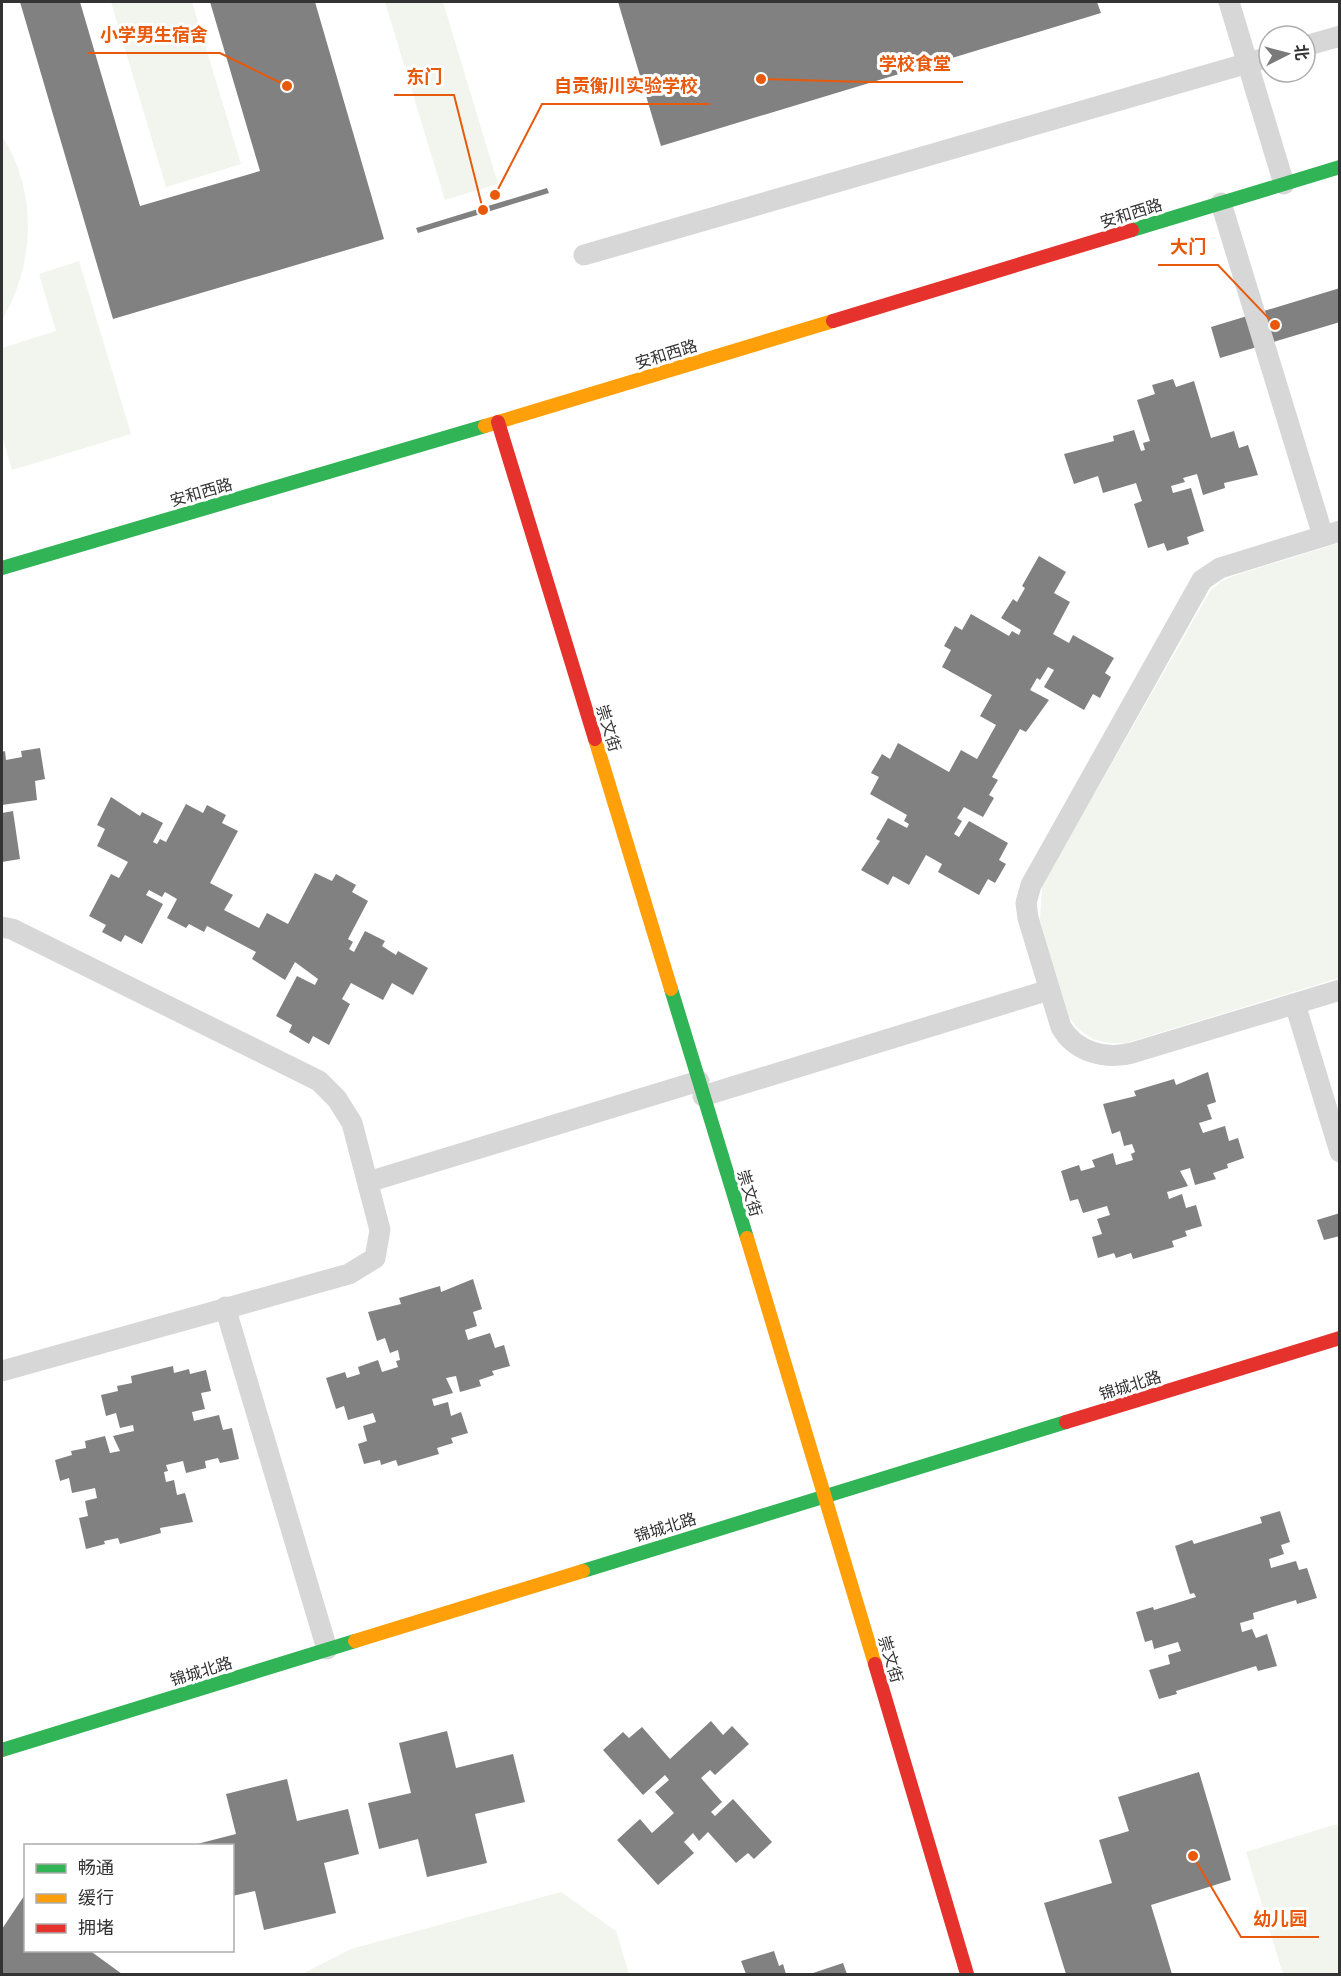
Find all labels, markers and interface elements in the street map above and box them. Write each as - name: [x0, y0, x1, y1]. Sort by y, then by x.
- callout: 小学男生宿舍: [88, 17, 220, 53]
- text: 小学男生宿舍: [100, 21, 208, 48]
- north arrow: [1257, 24, 1317, 84]
- text: 北: [1289, 43, 1315, 62]
- callout: 学校食堂: [867, 46, 963, 82]
- text: 学校食堂: [879, 50, 951, 77]
- callout: 东门: [394, 59, 454, 95]
- text: 东门: [406, 63, 442, 90]
- callout: 自贡衡川实验学校: [542, 68, 710, 104]
- text: 自贡衡川实验学校: [554, 72, 698, 99]
- street label: 安和西路: [1097, 192, 1165, 234]
- callout: 大门: [1158, 229, 1218, 265]
- text: 大门: [1170, 233, 1206, 260]
- street label: 安和西路: [632, 333, 700, 375]
- street label: 安和西路: [167, 472, 235, 512]
- street label: 崇文街: [591, 702, 627, 754]
- street label: 崇文街: [732, 1167, 768, 1219]
- street label: 锦城北路: [1096, 1364, 1164, 1406]
- street label: 锦城北路: [631, 1506, 699, 1548]
- street label: 崇文街: [873, 1633, 909, 1685]
- street label: 锦城北路: [167, 1650, 235, 1692]
- legend: [24, 1844, 234, 1952]
- text: 畅通: [78, 1854, 114, 1881]
- text: 缓行: [78, 1884, 114, 1911]
- callout: 幼儿园: [1241, 1901, 1319, 1937]
- text: 幼儿园: [1253, 1905, 1307, 1932]
- text: 拥堵: [78, 1914, 114, 1941]

